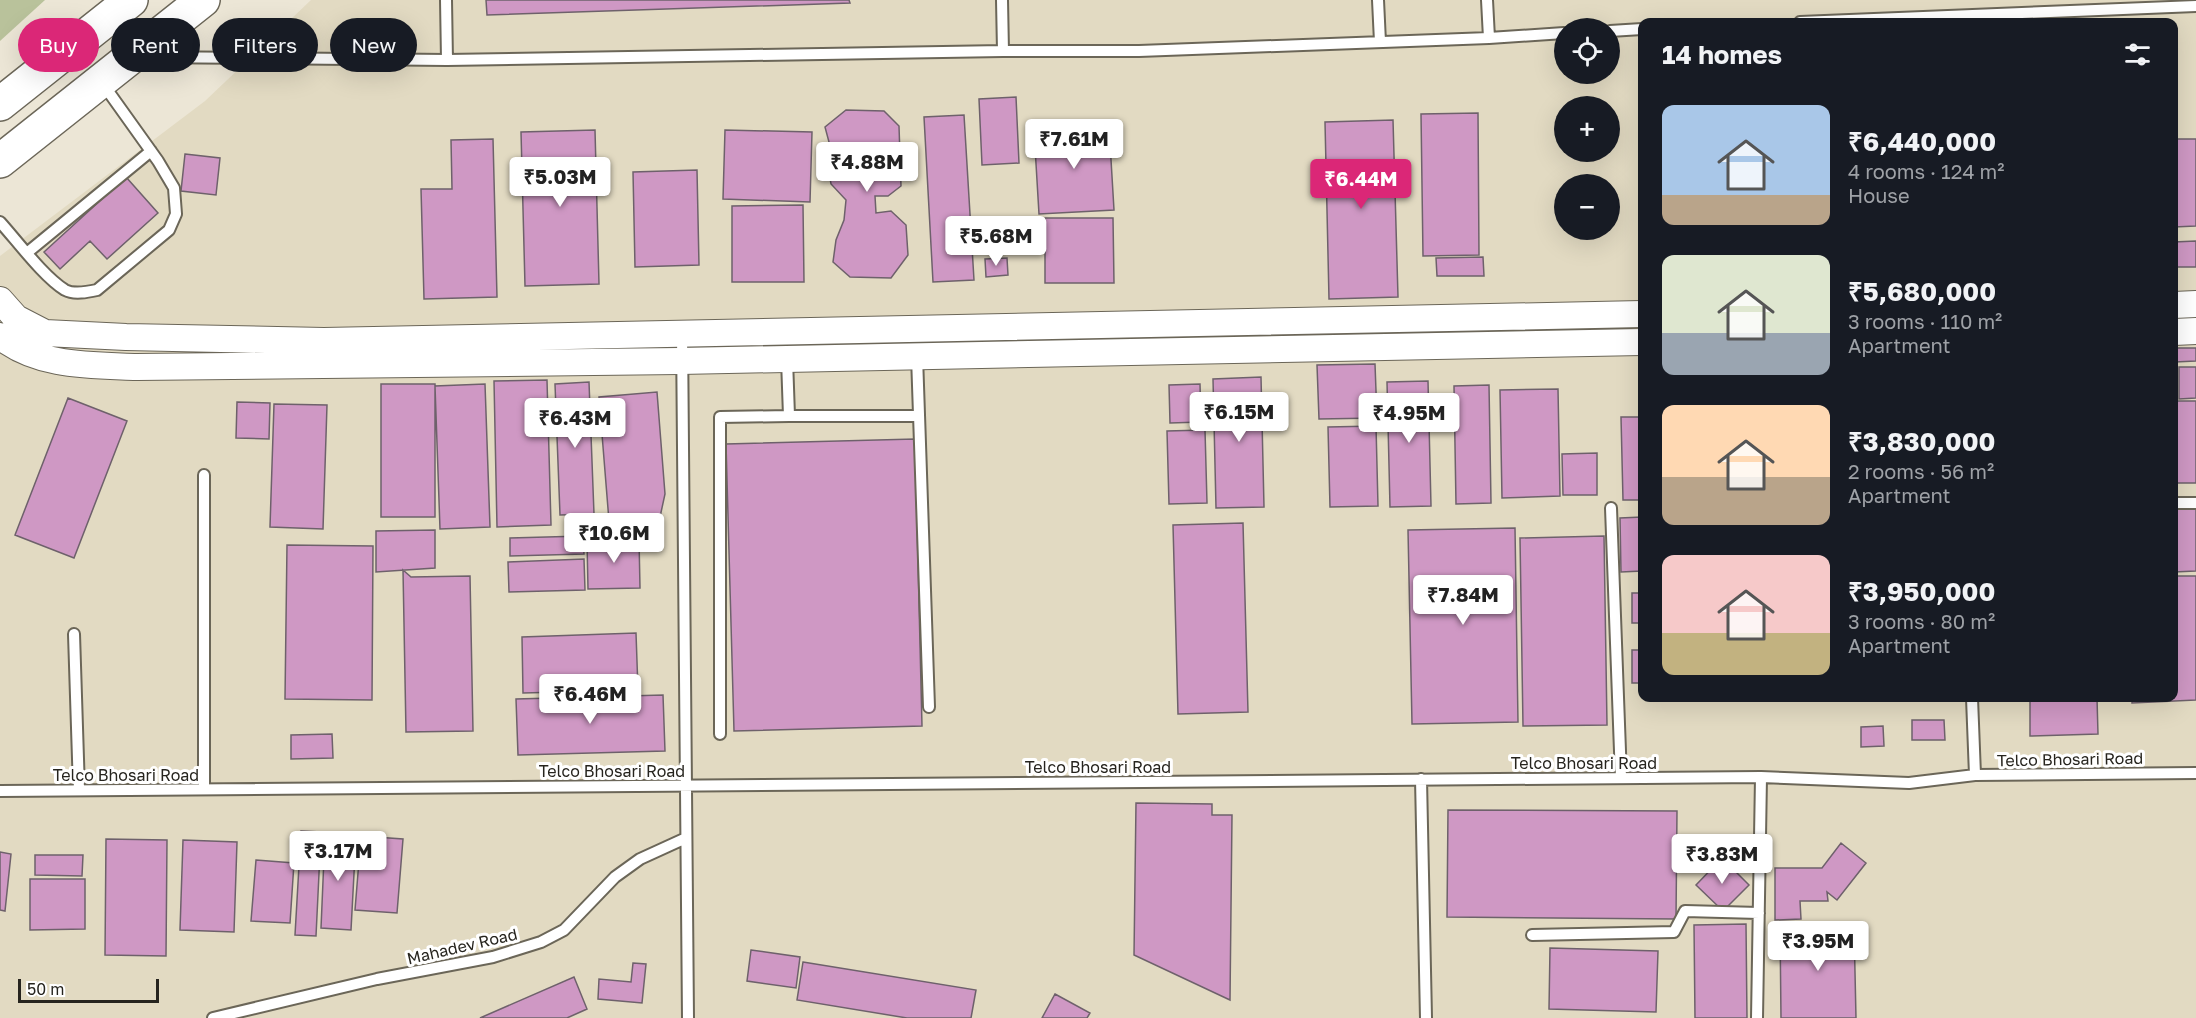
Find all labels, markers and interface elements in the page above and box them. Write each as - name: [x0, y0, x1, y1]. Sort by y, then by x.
- chip: Buy: [18, 18, 99, 72]
- chip: Rent: [111, 18, 200, 72]
- chip: Filters: [212, 18, 318, 72]
- chip: New: [330, 18, 417, 72]
- map controls: [1554, 18, 1620, 240]
- button: locate: [1554, 18, 1620, 84]
- icon: filters: [2121, 38, 2154, 71]
- text: 14 homes: [1662, 39, 1782, 70]
- button: +: [1554, 96, 1620, 162]
- pin: ₹7.61M: [1025, 119, 1123, 170]
- text: ₹7.61M: [1039, 126, 1109, 150]
- text: ₹6,440,000: [1848, 126, 1996, 157]
- icon: home: [1710, 129, 1782, 201]
- pin: ₹4.88M: [818, 142, 916, 193]
- text: ₹4.88M: [830, 149, 904, 173]
- pin: ₹5.03M: [511, 157, 609, 208]
- pin: ₹6.44M: [1312, 159, 1410, 210]
- text: 4 rooms · 124 m²: [1848, 159, 2005, 183]
- text: ₹5.03M: [523, 164, 597, 188]
- text: ₹6.44M: [1324, 166, 1398, 190]
- button: −: [1554, 174, 1620, 240]
- text: House: [1848, 183, 1910, 207]
- pin: ₹5.68M: [947, 216, 1045, 267]
- text: ₹5.68M: [959, 223, 1033, 247]
- text: ₹5,680,000: [1848, 276, 1996, 307]
- icon: home: [1710, 279, 1782, 351]
- text: 3 rooms · 110 m²: [1848, 309, 2002, 333]
- text: Apartment: [1848, 333, 1951, 357]
- pin: ₹6.15M: [1190, 392, 1288, 443]
- pin: ₹4.95M: [1360, 393, 1458, 444]
- pin: ₹6.43M: [526, 398, 624, 449]
- text: ₹6.15M: [1204, 399, 1274, 423]
- text: ₹4.95M: [1372, 400, 1446, 424]
- text: ₹6.43M: [538, 405, 612, 429]
- text: ₹3,830,000: [1848, 426, 1995, 457]
- icon: home: [1710, 429, 1782, 501]
- text: 2 rooms · 56 m²: [1848, 459, 1994, 483]
- text: Apartment: [1848, 483, 1951, 507]
- pin: ₹10.6M: [565, 513, 663, 564]
- text: ₹10.6M: [578, 520, 650, 544]
- pin: ₹7.84M: [1414, 575, 1512, 626]
- text: ₹3,950,000: [1848, 576, 1995, 607]
- icon: home: [1710, 579, 1782, 651]
- text: ₹7.84M: [1427, 582, 1499, 606]
- text: 3 rooms · 80 m²: [1848, 609, 1995, 633]
- text: Apartment: [1848, 633, 1951, 657]
- pin: ₹6.46M: [541, 674, 639, 725]
- text: ₹6.46M: [553, 681, 627, 705]
- street label: Telco Bhosari Road: [1997, 748, 2143, 770]
- street label: Telco Bhosari Road: [1511, 753, 1657, 773]
- street label: Telco Bhosari Road: [1025, 757, 1171, 777]
- street label: Telco Bhosari Road: [539, 761, 685, 781]
- street label: Telco Bhosari Road: [53, 765, 199, 785]
- pin: ₹3.17M: [289, 831, 387, 882]
- pin: ₹3.83M: [1673, 834, 1771, 885]
- text: ₹3.17M: [303, 838, 373, 862]
- text: ₹3.83M: [1686, 841, 1758, 865]
- pin: ₹3.95M: [1769, 921, 1867, 972]
- street label: Mahadev Road: [405, 924, 519, 968]
- text: ₹3.95M: [1782, 928, 1854, 952]
- scale bar: [18, 976, 159, 1004]
- text: 50 m: [27, 979, 64, 999]

